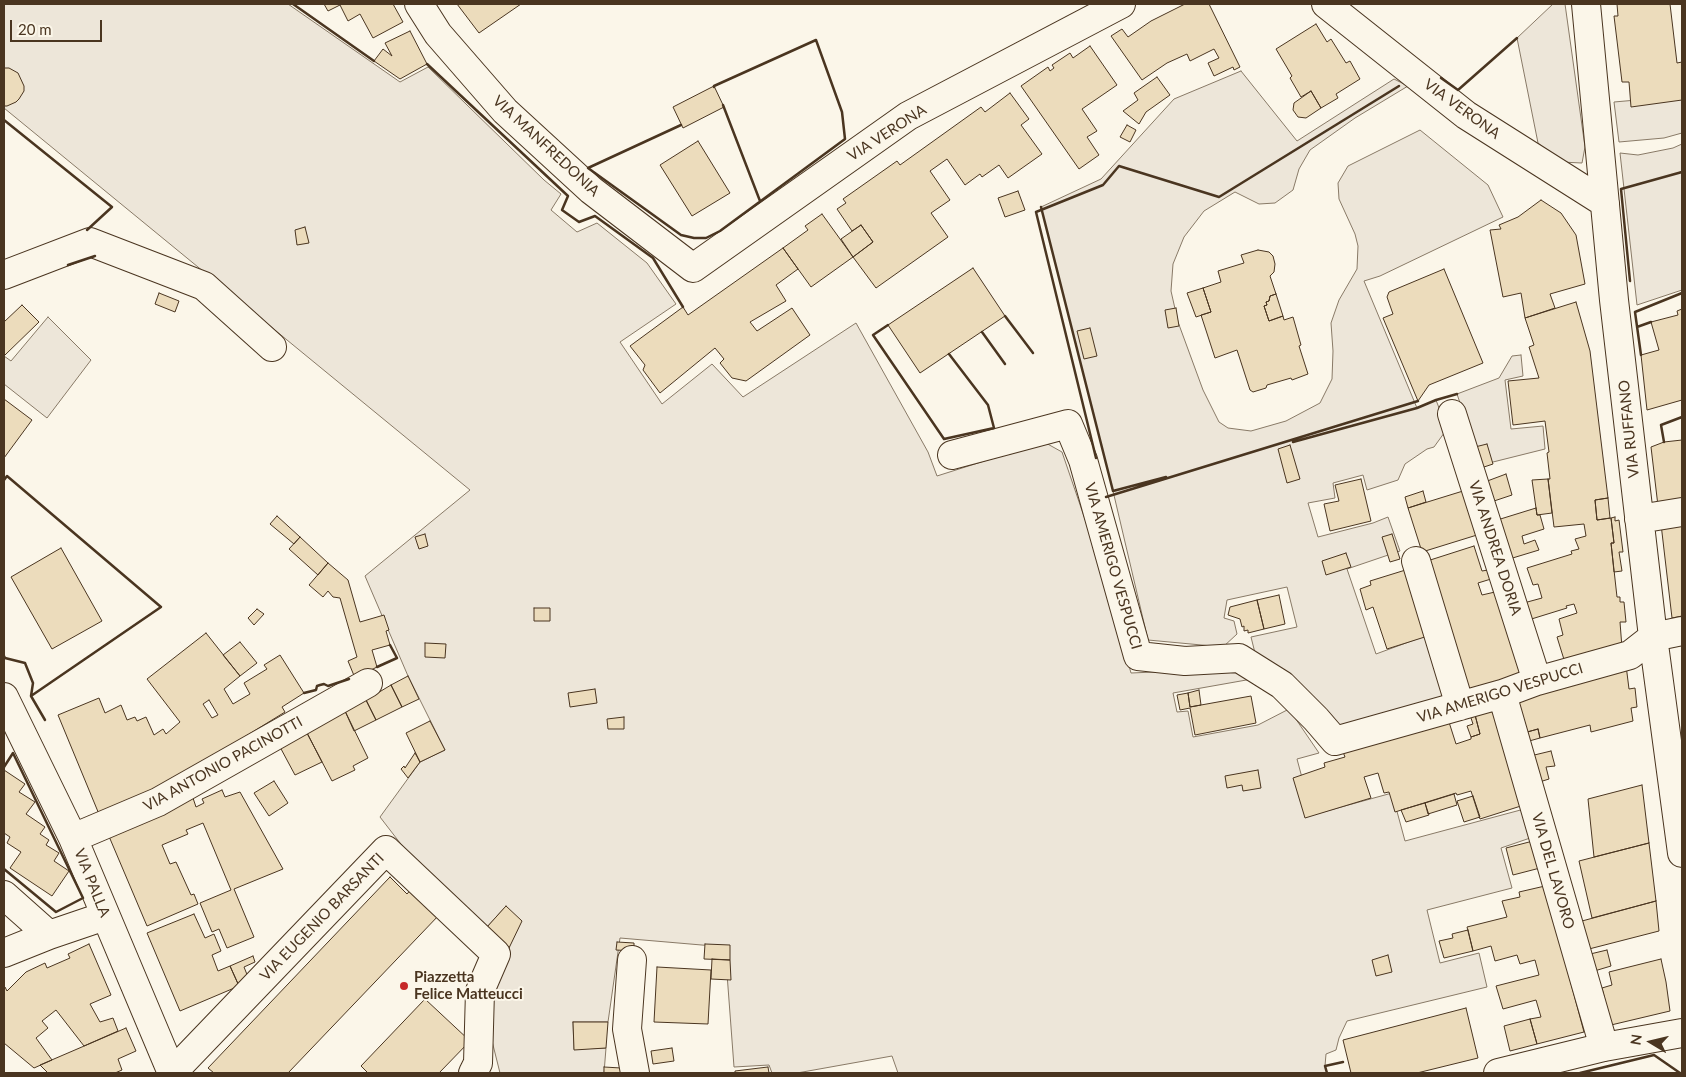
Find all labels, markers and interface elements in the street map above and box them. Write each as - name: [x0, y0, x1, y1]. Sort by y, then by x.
- scale bar: [12, 10, 105, 42]
- text: 20 m: [18, 20, 52, 38]
- street label: VIA VERONA: [1420, 75, 1504, 143]
- street label: VIA MANFREDONIA: [489, 92, 603, 200]
- street label: VIA VERONA: [844, 101, 930, 165]
- street label: VIA RUFFANO: [1615, 379, 1643, 479]
- street label: VIA ANDREA DORIA: [1465, 478, 1525, 618]
- street label: VIA AMERIGO VESPUCCI: [1081, 481, 1145, 651]
- street label: VIA AMERIGO VESPUCCI: [1415, 659, 1585, 727]
- street label: VIA ANTONIO PACINOTTI: [140, 713, 306, 815]
- street label: VIA DEL LAVORO: [1528, 811, 1578, 931]
- street label: VIA PALLA: [70, 846, 114, 920]
- street label: VIA EUGENIO BARSANTI: [256, 849, 388, 985]
- place label: Piazzetta Felice Matteucci: [414, 968, 523, 1003]
- marker: Piazzetta Felice Matteucci: [398, 980, 410, 992]
- north arrow: [1626, 1017, 1676, 1067]
- text: N: [1626, 1033, 1645, 1046]

